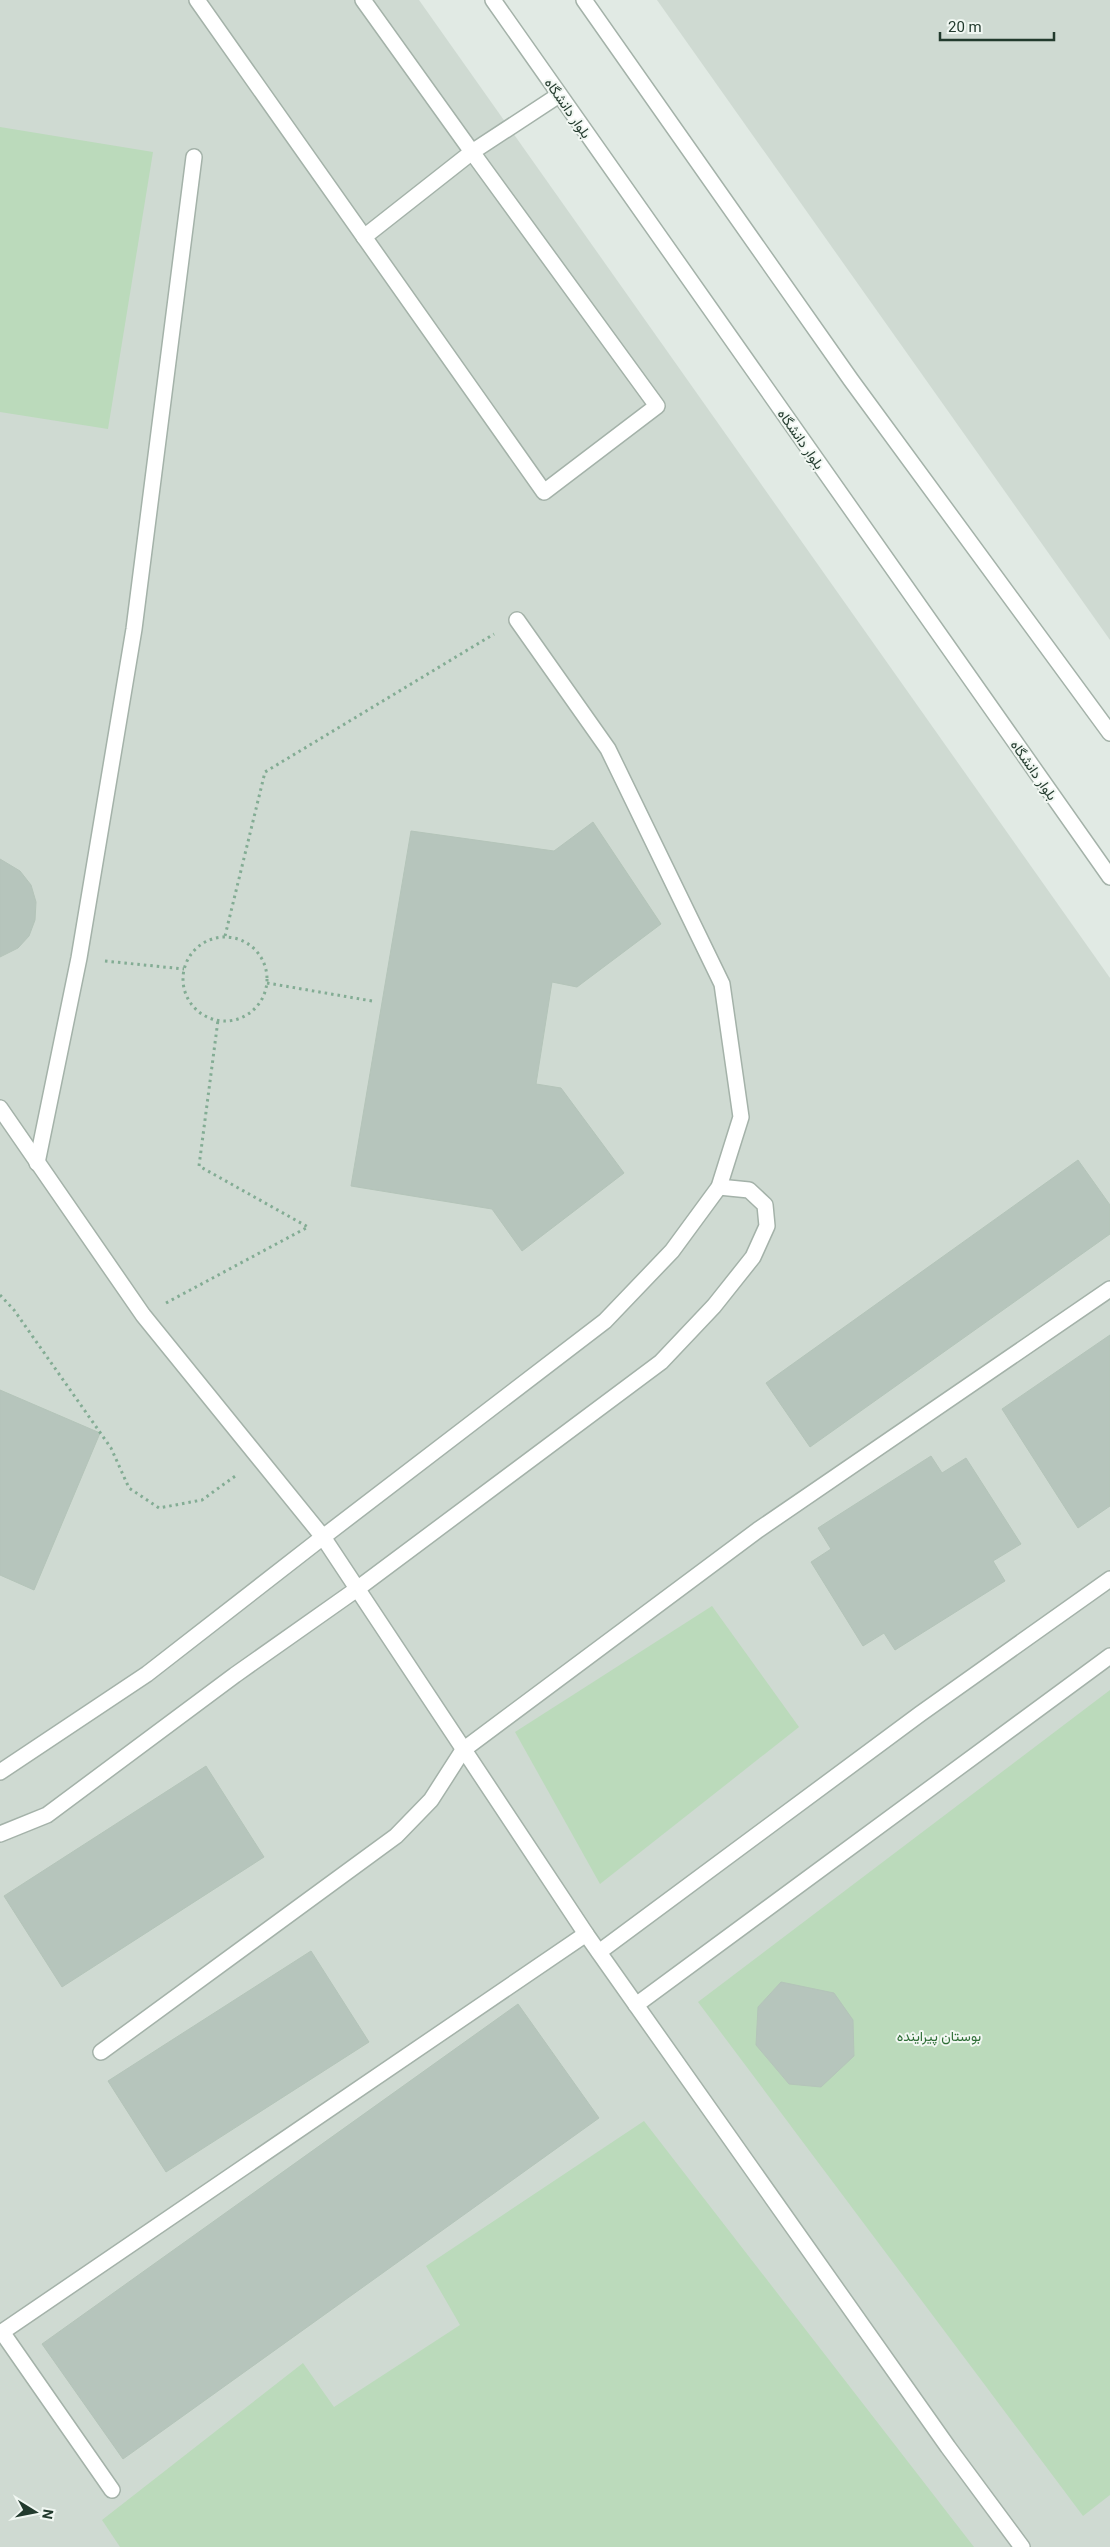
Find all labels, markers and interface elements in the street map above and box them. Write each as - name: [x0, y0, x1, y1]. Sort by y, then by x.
- scale bar: [940, 10, 1054, 42]
- text: 20 m: [948, 18, 982, 36]
- street label: بلوار دانشگاه: [541, 75, 594, 142]
- street label: بلوار دانشگاه: [774, 406, 827, 473]
- street label: بلوار دانشگاه: [1007, 737, 1060, 804]
- park label: بوستان پیراینده: [897, 2028, 981, 2046]
- north arrow: [10, 2487, 60, 2537]
- text: N: [39, 2508, 57, 2521]

